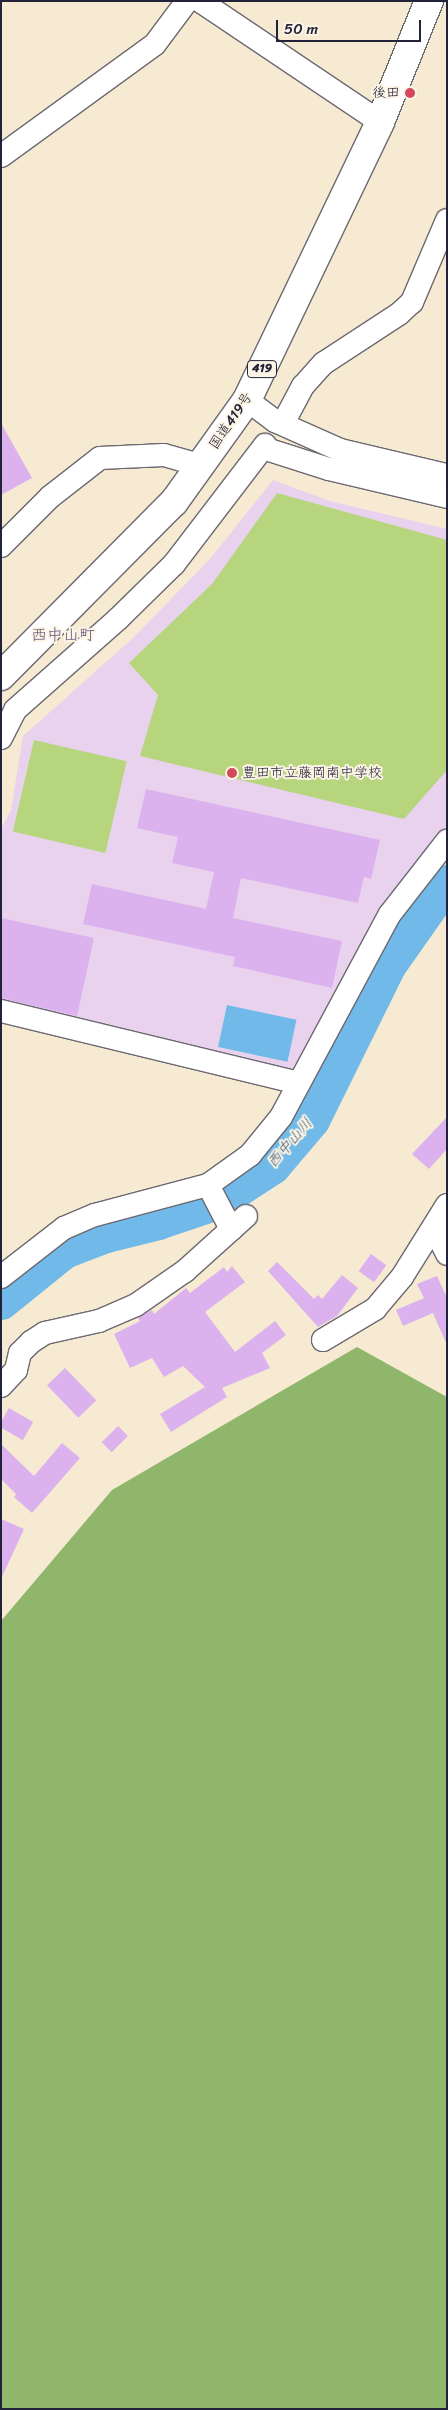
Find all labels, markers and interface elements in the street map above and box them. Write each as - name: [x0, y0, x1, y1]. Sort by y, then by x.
- scale bar: [278, 10, 423, 42]
- text: 50 m: [284, 16, 318, 42]
- place label: 後田: [372, 85, 400, 101]
- marker: 後田: [404, 87, 416, 99]
- road number: 419: [246, 359, 278, 378]
- street label: 国道419号: [206, 389, 256, 453]
- district label: 西中山町: [31, 625, 95, 645]
- place label: 豊田市立藤岡南中学校: [242, 765, 382, 781]
- marker: 豊田市立藤岡南中学校: [226, 767, 238, 779]
- water label: 西中山川: [264, 1114, 316, 1172]

